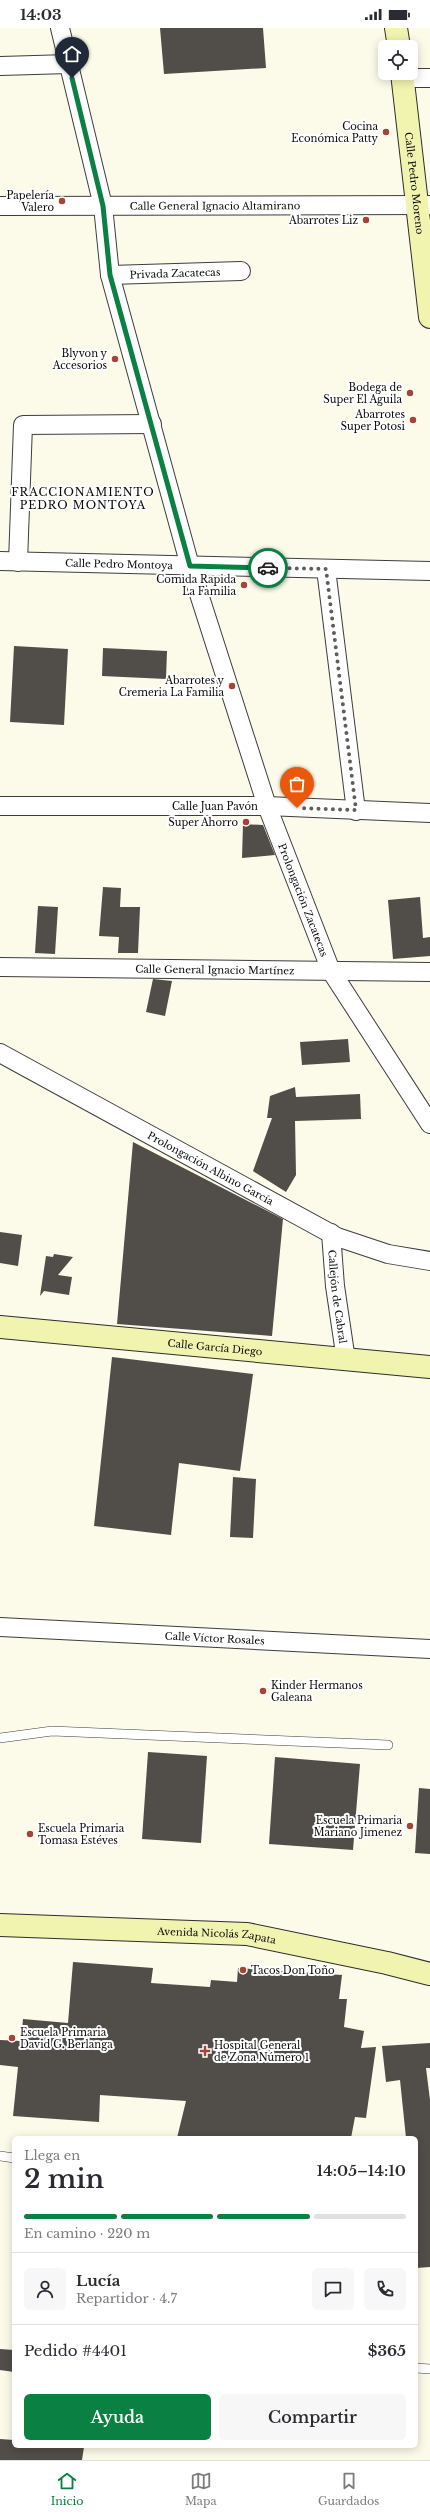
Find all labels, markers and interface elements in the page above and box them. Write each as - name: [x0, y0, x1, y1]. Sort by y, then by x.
- text: 14:03: [20, 5, 62, 24]
- pin: [55, 37, 89, 78]
- map controls: [378, 40, 418, 80]
- button: locate: [378, 40, 418, 80]
- icon: home: [61, 43, 83, 65]
- place label: Cocina Económica Patty: [291, 120, 379, 145]
- marker: Cocina Económica Patty: [381, 127, 391, 137]
- street label: Calle Pedro Moreno: [402, 131, 427, 236]
- place label: Papelería Valero: [6, 189, 54, 214]
- marker: Papelería Valero: [57, 196, 67, 206]
- street label: Calle General Ignacio Altamirano: [130, 199, 301, 213]
- place label: Abarrotes Liz: [288, 214, 358, 227]
- marker: Abarrotes Liz: [361, 215, 371, 225]
- street label: Privada Zacatecas: [129, 266, 221, 281]
- place label: Blyvon y Accesorios: [52, 347, 108, 372]
- marker: Blyvon y Accesorios: [110, 354, 120, 364]
- place label: Bodega de Super El Aguila: [323, 381, 402, 406]
- marker: Bodega de Super El Aguila: [405, 388, 415, 398]
- place label: Abarrotes Super Potosi: [341, 408, 406, 433]
- marker: Abarrotes Super Potosi: [408, 415, 418, 425]
- district label: FRACCIONAMIENTO PEDRO MONTOYA: [11, 485, 155, 512]
- courier: [248, 548, 288, 588]
- street label: Calle Pedro Montoya: [65, 557, 173, 572]
- icon: car: [257, 557, 279, 579]
- place label: Comida Rapida La Familia: [156, 573, 236, 598]
- marker: Comida Rapida La Familia: [239, 580, 249, 590]
- place label: Abarrotes y Cremeria La Familia: [119, 674, 225, 699]
- marker: Abarrotes y Cremeria La Familia: [227, 681, 237, 691]
- pin: [280, 767, 314, 808]
- icon: bag: [286, 773, 308, 795]
- street label: Calle Juan Pavón: [172, 800, 258, 813]
- place label: Super Ahorro: [168, 816, 238, 829]
- marker: Super Ahorro: [241, 817, 251, 827]
- street label: Prolongación Zacatecas: [275, 841, 331, 959]
- street label: Calle General Ignacio Martínez: [135, 963, 295, 977]
- street label: Prolongación Albino García: [145, 1129, 276, 1208]
- street label: Callejón de Cabral: [325, 1249, 349, 1344]
- street label: Calle García Diego: [167, 1337, 263, 1358]
- street label: Calle Víctor Rosales: [164, 1629, 266, 1648]
- place label: Kinder Hermanos Galeana: [271, 1679, 363, 1704]
- marker: Kinder Hermanos Galeana: [258, 1686, 268, 1696]
- place label: Escuela Primaria Mariano Jimenez: [314, 1814, 402, 1839]
- marker: Escuela Primaria Mariano Jimenez: [405, 1821, 415, 1831]
- place label: Escuela Primaria Tomasa Estéves: [38, 1822, 125, 1847]
- marker: Escuela Primaria Tomasa Estéves: [25, 1829, 35, 1839]
- street label: Avenida Nicolás Zapata: [156, 1925, 278, 1947]
- place label: Tacos Don Toño: [251, 1964, 335, 1977]
- marker: Tacos Don Toño: [238, 1965, 248, 1975]
- place label: Escuela Primaria David G. Berlanga: [20, 2026, 113, 2051]
- marker: Escuela Primaria David G. Berlanga: [7, 2033, 17, 2043]
- place label: Hospital General de Zona Número 1: [214, 2039, 309, 2064]
- marker: Hospital General de Zona Número 1: [199, 2045, 211, 2057]
- text: Llega en: [24, 2147, 80, 2164]
- text: 14:05–14:10: [317, 2161, 406, 2180]
- text: 2 min: [24, 2163, 104, 2195]
- text: En camino · 220 m: [24, 2225, 150, 2242]
- button: person: [24, 2268, 66, 2310]
- button: chat: [312, 2268, 354, 2310]
- button: phone: [364, 2268, 406, 2310]
- text: Lucía: [76, 2271, 120, 2290]
- text: Repartidor · 4.7: [76, 2290, 177, 2307]
- text: Pedido #4401: [24, 2341, 127, 2360]
- text: $365: [368, 2341, 406, 2360]
- button: Ayuda: [24, 2394, 211, 2440]
- button: Compartir: [219, 2394, 406, 2440]
- tab: Inicio: [51, 2470, 83, 2508]
- tab: Mapa: [185, 2470, 217, 2508]
- tab: Guardados: [318, 2470, 379, 2508]

